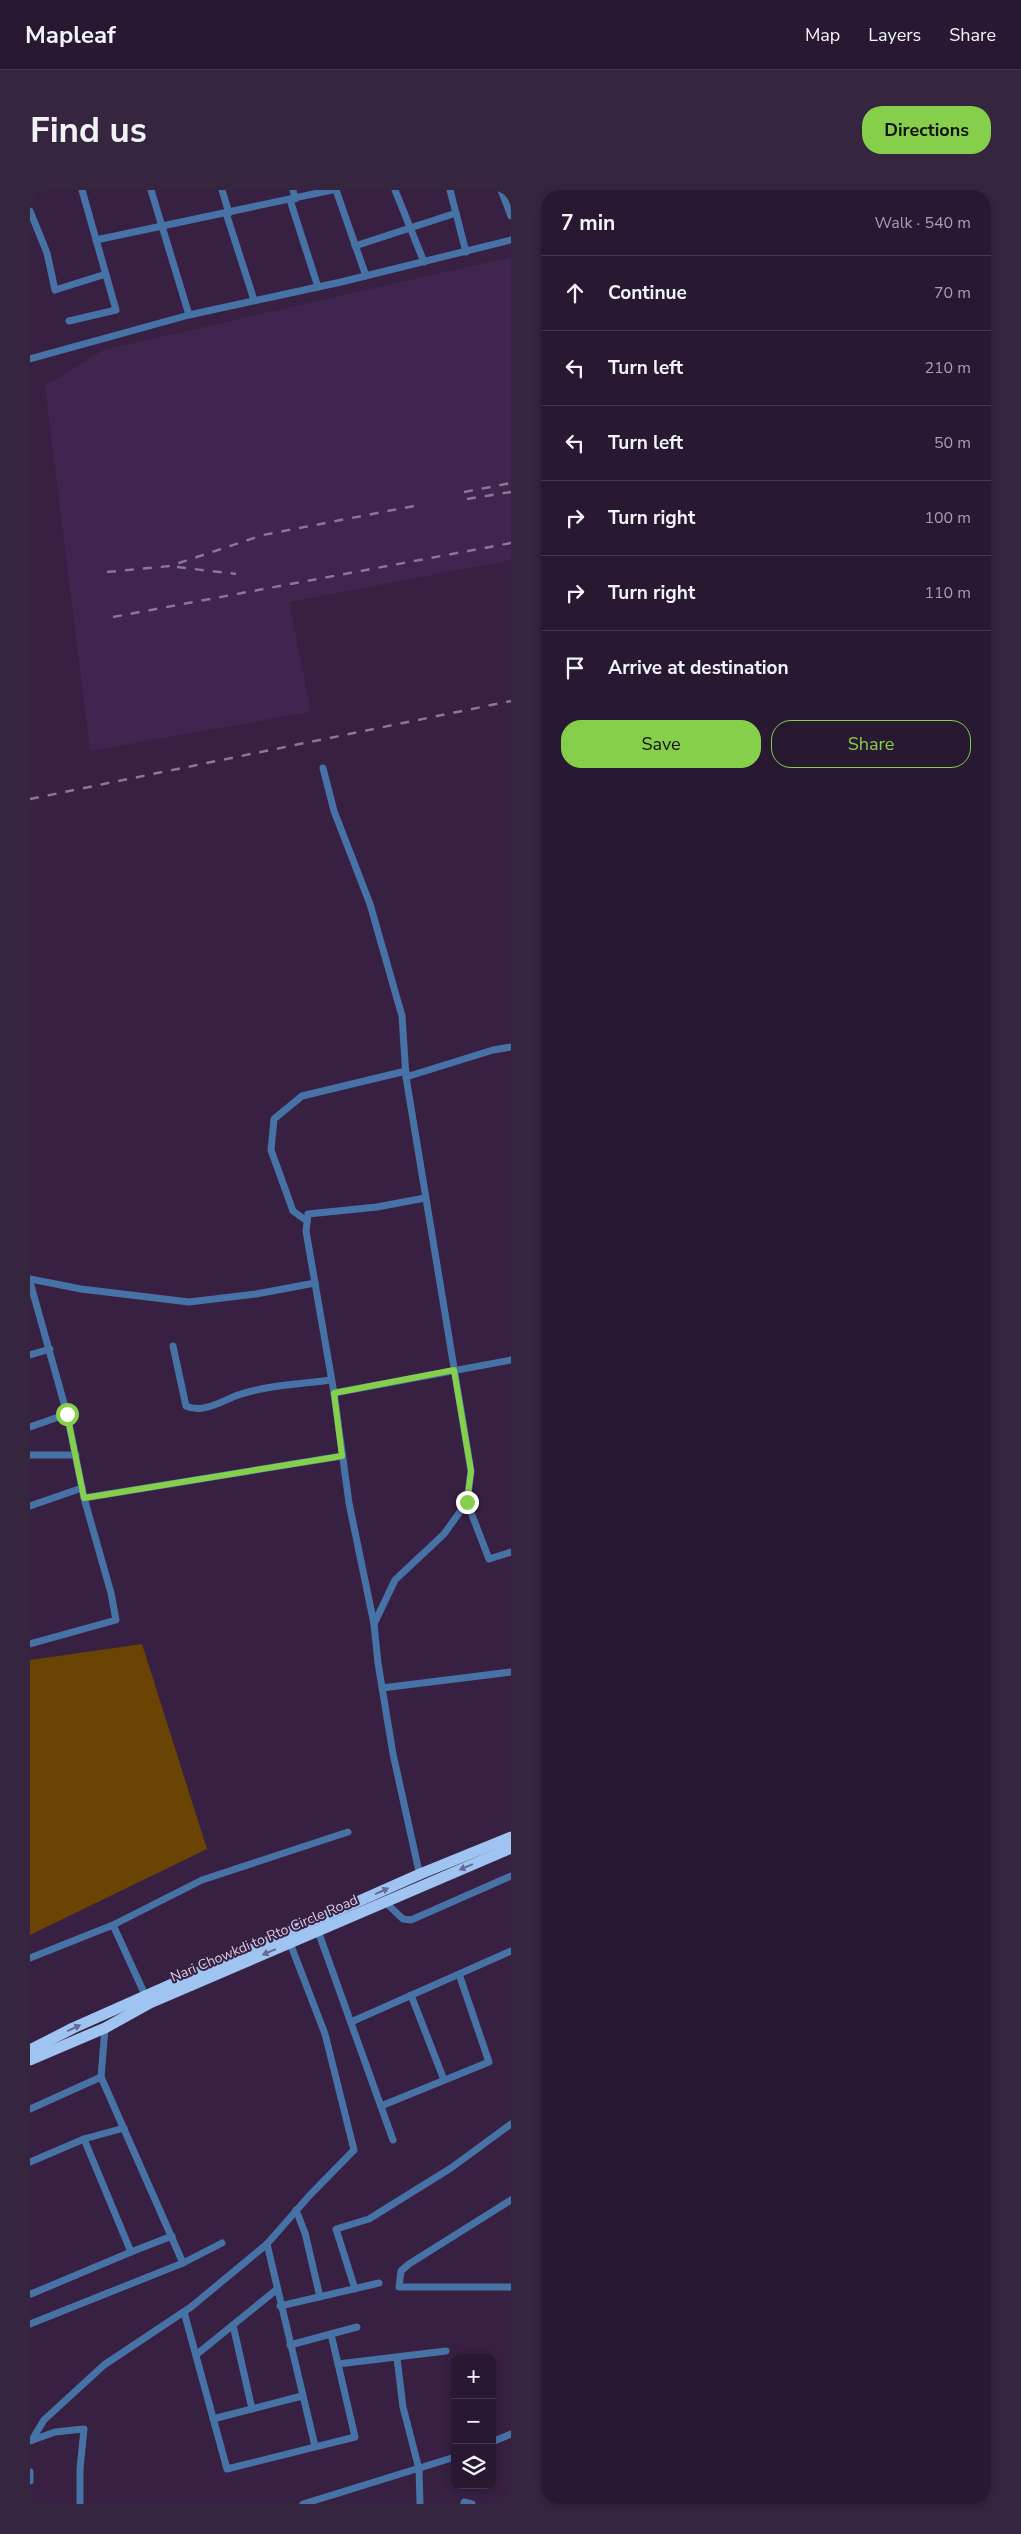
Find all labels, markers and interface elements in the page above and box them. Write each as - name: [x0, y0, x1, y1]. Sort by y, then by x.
- text: Mapleaf: [25, 19, 116, 51]
- text: Map: [805, 23, 840, 47]
- text: Layers: [868, 23, 921, 47]
- text: Share: [949, 23, 996, 47]
- button: Directions: [862, 106, 991, 154]
- text: Find us: [30, 107, 147, 154]
- text: 7 min: [561, 209, 615, 237]
- text: Walk · 540 m: [875, 212, 971, 234]
- icon: ahead: [561, 279, 589, 307]
- text: Continue: [608, 280, 687, 306]
- text: 70 m: [934, 282, 971, 304]
- icon: left: [561, 354, 589, 382]
- text: Turn left: [608, 355, 683, 381]
- text: 210 m: [924, 357, 971, 379]
- icon: left: [561, 429, 589, 457]
- text: Turn left: [608, 430, 683, 456]
- text: 50 m: [934, 432, 971, 454]
- icon: right: [561, 504, 589, 532]
- text: Turn right: [608, 505, 695, 531]
- text: 100 m: [924, 507, 971, 529]
- icon: right: [561, 579, 589, 607]
- text: Turn right: [608, 580, 695, 606]
- text: 110 m: [924, 582, 971, 604]
- icon: arrive: [561, 654, 589, 682]
- text: Arrive at destination: [608, 655, 789, 681]
- button: Save: [561, 720, 761, 768]
- button: Share: [771, 720, 971, 768]
- route start: [56, 1403, 79, 1426]
- route end: [456, 1491, 479, 1514]
- one-way arrow: [459, 1864, 473, 1872]
- one-way arrow: [375, 1886, 389, 1894]
- street label: Nari Chowkdi to Rto Circle Road: [168, 1890, 361, 1987]
- one-way arrow: [261, 1949, 276, 1957]
- one-way arrow: [66, 2024, 81, 2033]
- map controls: [451, 2354, 496, 2489]
- button: +: [451, 2354, 496, 2399]
- button: −: [451, 2399, 496, 2444]
- button: layers: [451, 2444, 496, 2489]

